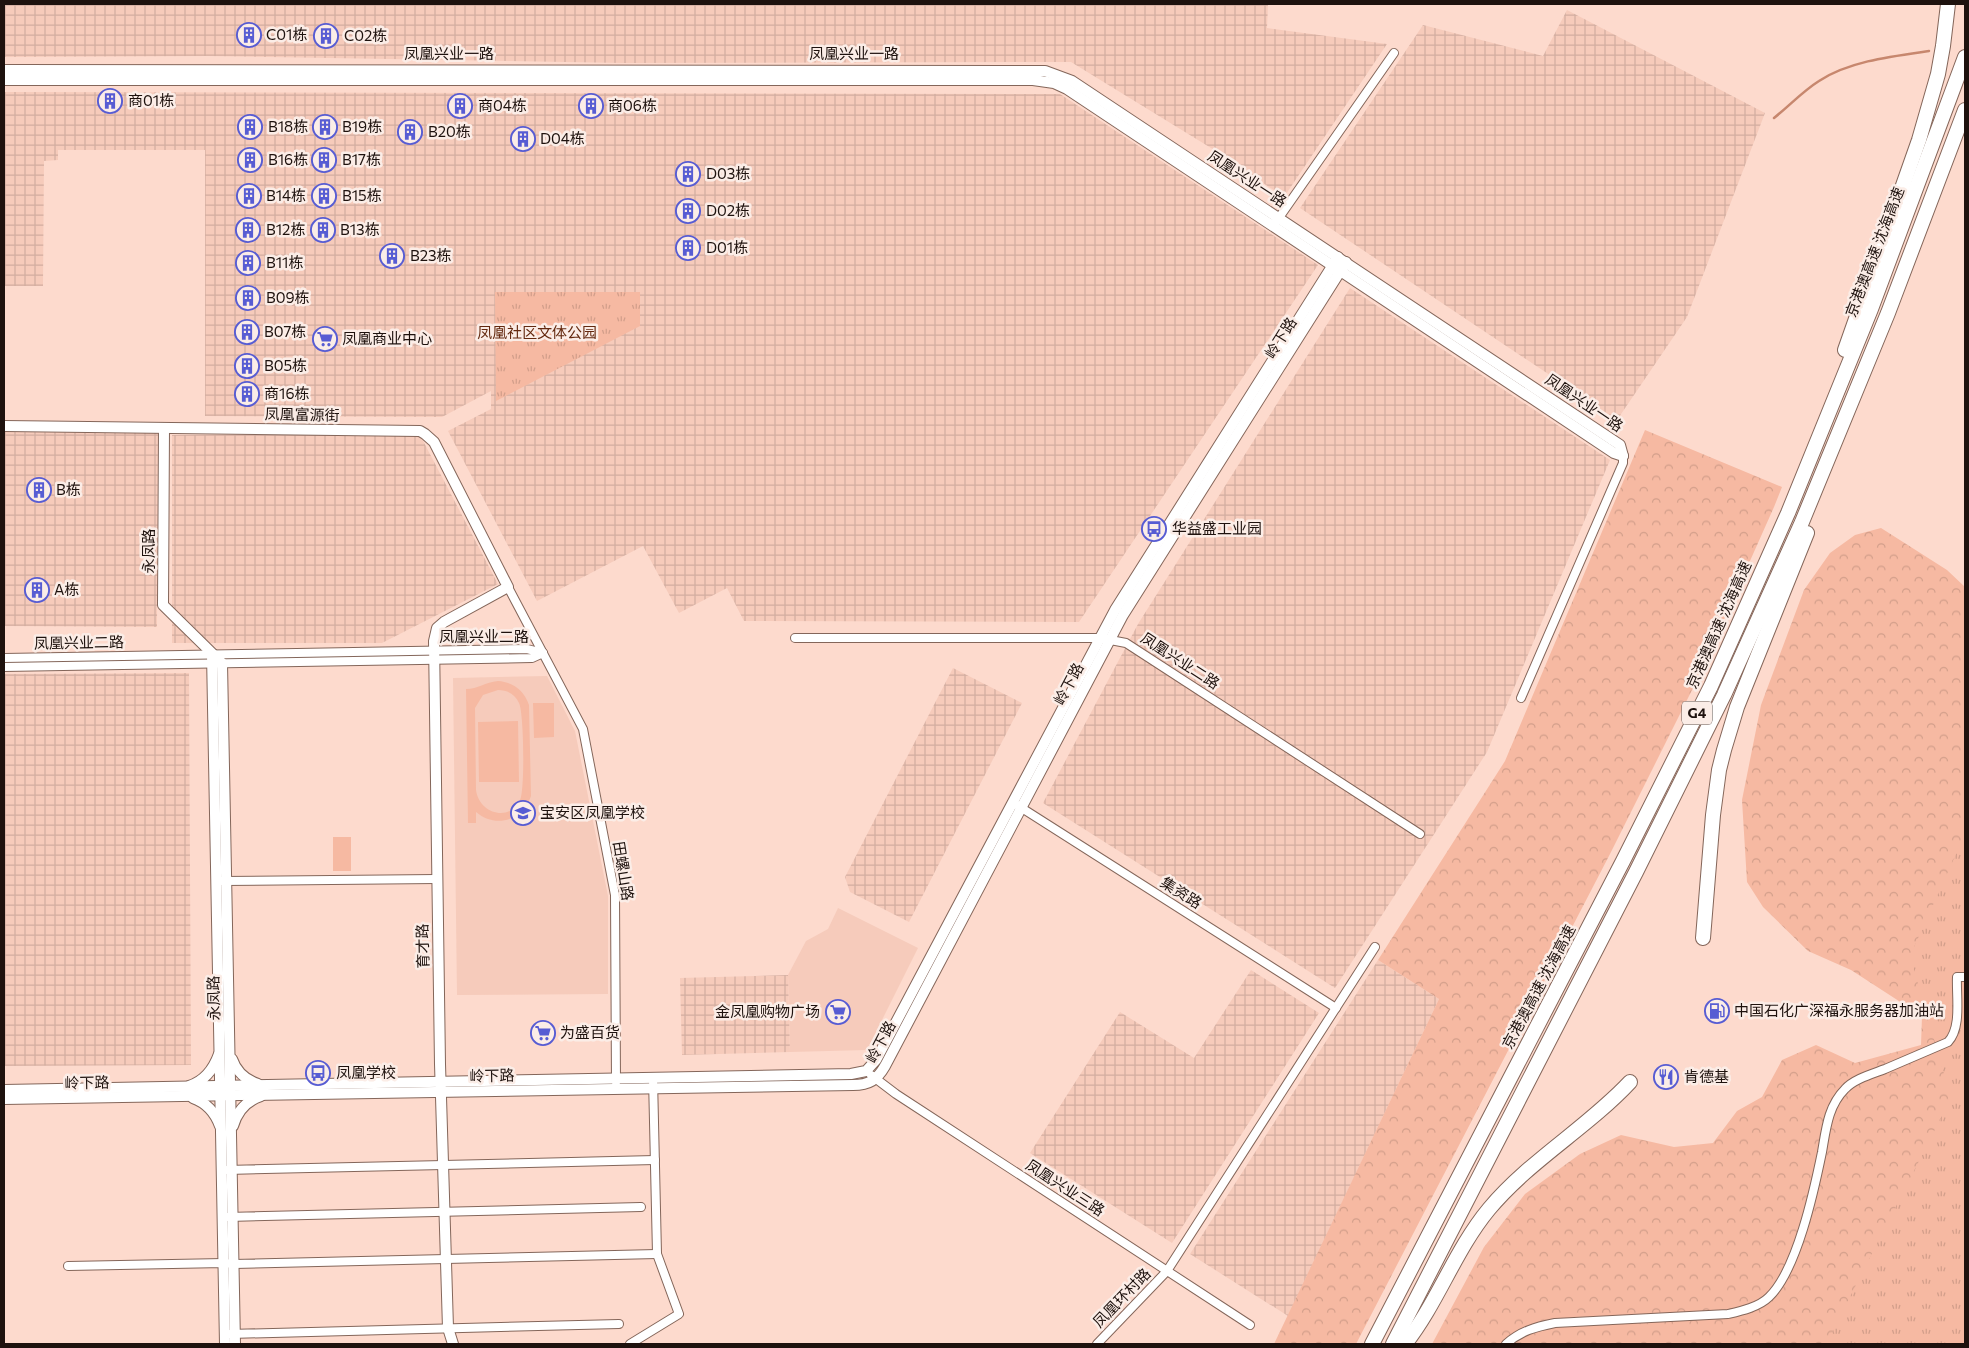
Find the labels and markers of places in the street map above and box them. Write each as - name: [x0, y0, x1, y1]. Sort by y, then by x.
- building icon: C01栋: [236, 22, 262, 48]
- building icon: C02栋: [313, 23, 339, 49]
- place label: C01栋: [266, 25, 307, 43]
- place label: C02栋: [344, 26, 387, 44]
- building icon: 商01栋: [97, 88, 123, 114]
- place label: 商01栋: [128, 91, 174, 109]
- building icon: 商04栋: [447, 93, 473, 119]
- building icon: 商06栋: [578, 93, 604, 119]
- place label: 商04栋: [478, 96, 527, 114]
- place label: 商06栋: [608, 96, 657, 114]
- building icon: B18栋: [237, 114, 263, 140]
- building icon: B19栋: [312, 114, 338, 140]
- place label: B18栋: [268, 117, 308, 135]
- place label: B19栋: [342, 117, 382, 135]
- building icon: B20栋: [397, 119, 423, 145]
- place label: B20栋: [428, 122, 471, 140]
- building icon: D04栋: [510, 126, 536, 152]
- place label: D04栋: [540, 129, 585, 147]
- building icon: B16栋: [237, 147, 263, 173]
- building icon: B17栋: [311, 147, 337, 173]
- place label: B16栋: [268, 150, 308, 168]
- place label: B17栋: [342, 150, 381, 168]
- building icon: D03栋: [675, 161, 701, 187]
- place label: D03栋: [706, 164, 750, 182]
- building icon: B14栋: [236, 183, 262, 209]
- building icon: B15栋: [311, 183, 337, 209]
- place label: B14栋: [266, 186, 306, 204]
- place label: B15栋: [342, 186, 382, 204]
- building icon: D02栋: [675, 198, 701, 224]
- place label: D02栋: [706, 201, 750, 219]
- building icon: B12栋: [235, 217, 261, 243]
- building icon: B13栋: [310, 217, 336, 243]
- place label: B12栋: [266, 220, 305, 238]
- place label: B13栋: [340, 220, 380, 238]
- building icon: D01栋: [675, 235, 701, 261]
- place label: D01栋: [706, 238, 748, 256]
- building icon: B23栋: [379, 243, 405, 269]
- place label: B23栋: [410, 246, 452, 264]
- building icon: B11栋: [235, 250, 261, 276]
- place label: B11栋: [266, 253, 304, 271]
- building icon: B09栋: [235, 285, 261, 311]
- place label: B09栋: [266, 288, 310, 306]
- building icon: B07栋: [234, 319, 260, 345]
- place label: B07栋: [264, 322, 306, 340]
- supermarket icon: 凤凰商业中心: [312, 326, 338, 352]
- place label: 凤凰商业中心: [342, 329, 432, 347]
- building icon: B05栋: [234, 353, 260, 379]
- place label: B05栋: [264, 356, 307, 374]
- building icon: 商16栋: [234, 381, 260, 407]
- place label: 商16栋: [264, 384, 310, 402]
- building icon: B栋: [26, 477, 52, 503]
- place label: B栋: [56, 480, 81, 498]
- bus stop icon: 华益盛工业园: [1141, 516, 1167, 542]
- place label: 华益盛工业园: [1172, 519, 1262, 537]
- building icon: A栋: [24, 577, 50, 603]
- place label: A栋: [54, 580, 79, 598]
- school or university icon: 宝安区凤凰学校: [510, 800, 536, 826]
- place label: 宝安区凤凰学校: [540, 803, 645, 821]
- fuel station icon: 中国石化广深福永服务器加油站: [1704, 998, 1730, 1024]
- supermarket icon: 金凤凰购物广场: [825, 999, 851, 1025]
- place label: 中国石化广深福永服务器加油站: [1734, 1001, 1944, 1019]
- place label: 金凤凰购物广场: [715, 1002, 820, 1020]
- supermarket icon: 为盛百货: [530, 1020, 556, 1046]
- place label: 为盛百货: [560, 1023, 620, 1041]
- bus stop icon: 凤凰学校: [305, 1060, 331, 1086]
- place label: 凤凰学校: [336, 1063, 396, 1081]
- restaurant icon: 肯德基: [1653, 1064, 1679, 1090]
- place label: 肯德基: [1684, 1067, 1729, 1085]

